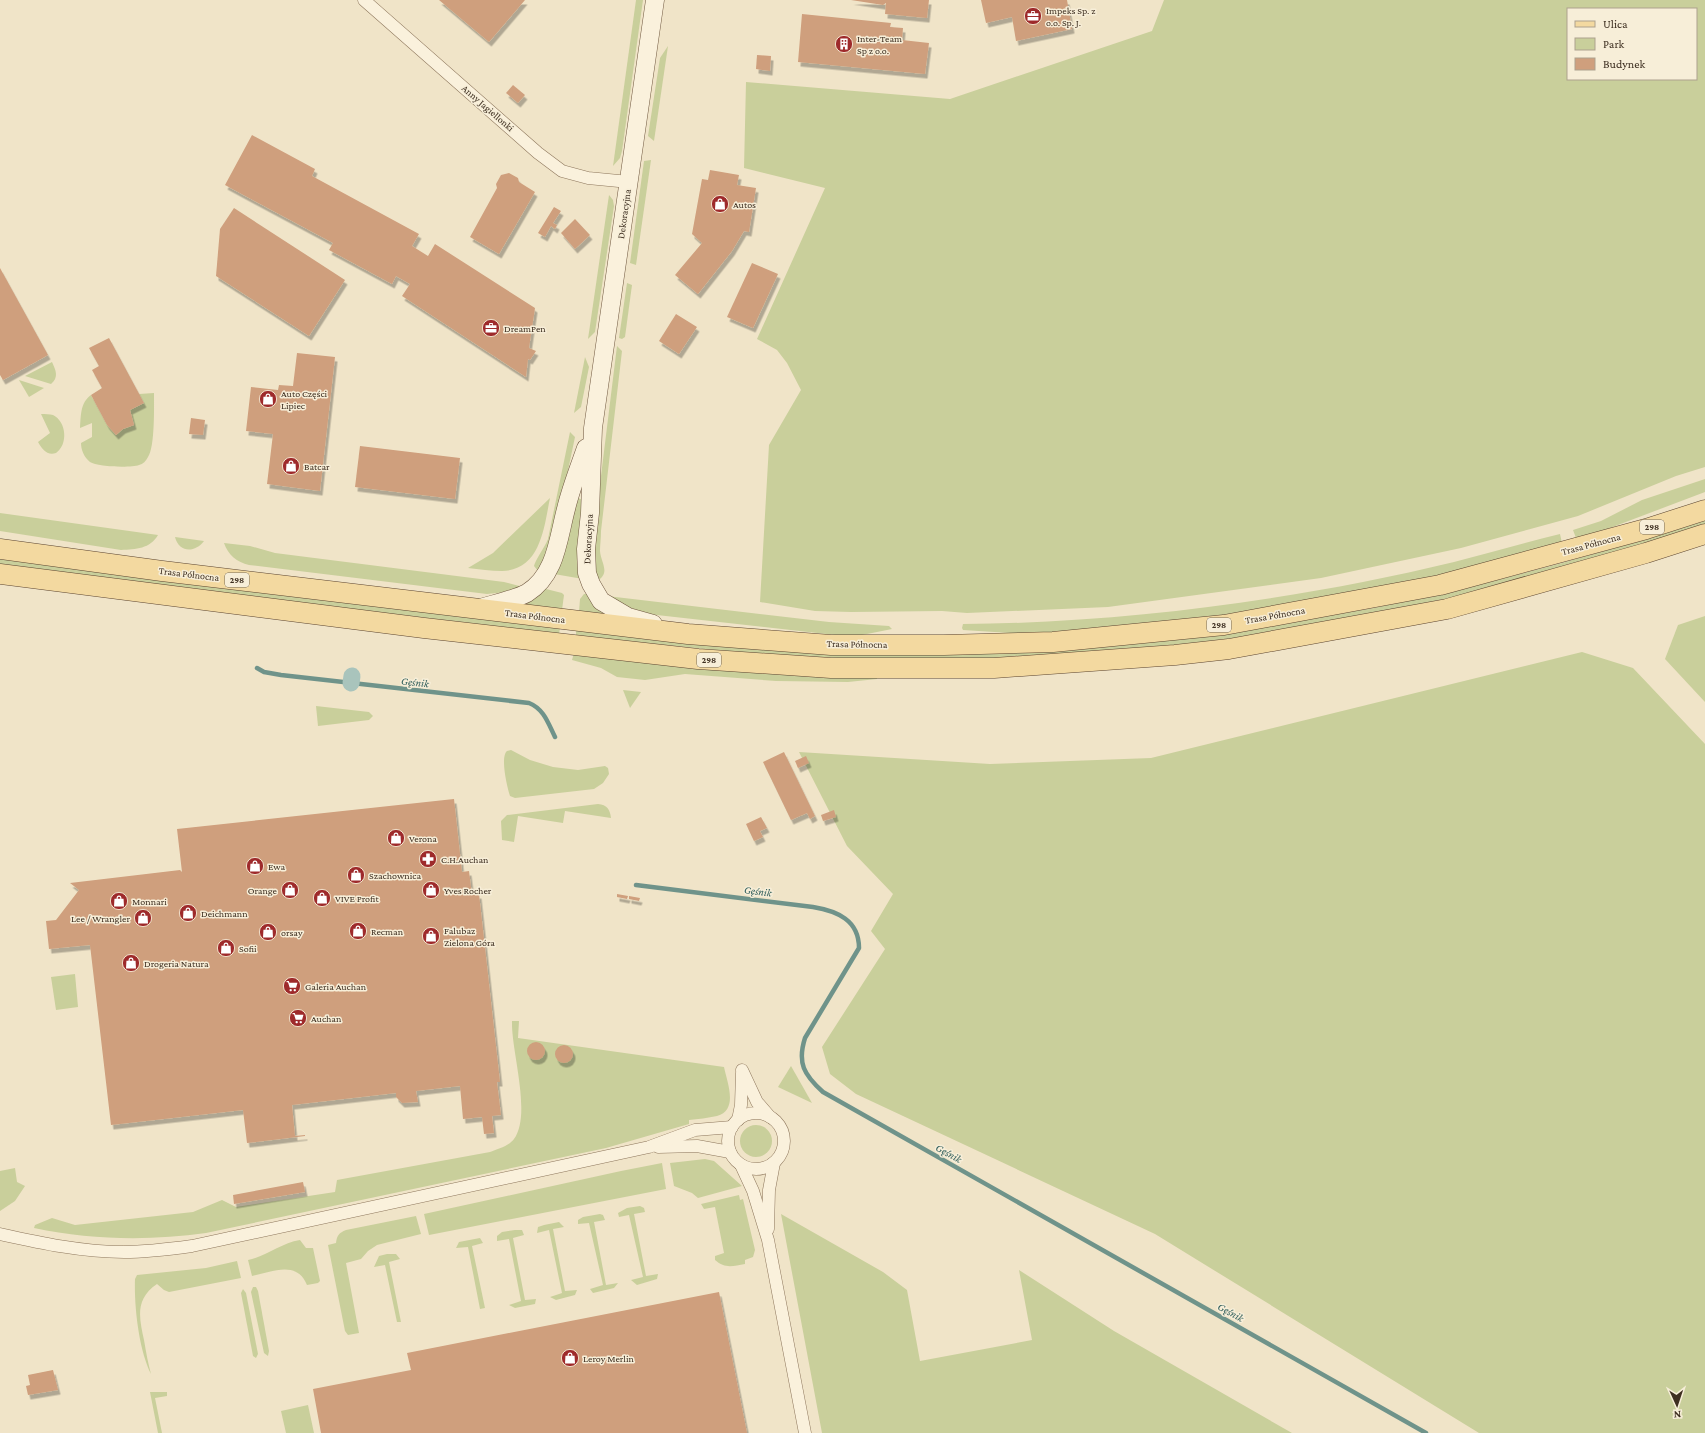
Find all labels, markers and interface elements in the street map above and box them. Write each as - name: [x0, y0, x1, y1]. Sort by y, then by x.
- place label: Impeks Sp. z o.o. Sp. J.: [1046, 5, 1095, 28]
- office icon: Impeks Sp. z o.o. Sp. J.: [1023, 6, 1043, 26]
- legend: [1567, 8, 1697, 80]
- text: Ulica: [1603, 17, 1628, 31]
- place label: Inter-Team Sp z o.o.: [857, 33, 902, 56]
- building icon: Inter-Team Sp z o.o.: [834, 34, 854, 54]
- text: Park: [1603, 37, 1625, 51]
- text: Budynek: [1603, 57, 1646, 71]
- street label: Anny Jagiellonki: [460, 82, 517, 134]
- street label: Dekoracyjna: [615, 188, 634, 240]
- shop icon: Autos: [710, 194, 730, 214]
- place label: Autos: [733, 199, 756, 210]
- office icon: DreamPen: [481, 318, 501, 338]
- place label: DreamPen: [504, 323, 546, 334]
- place label: Auto Części Lipiec: [281, 388, 328, 411]
- shop icon: Auto Części Lipiec: [258, 389, 278, 409]
- shop icon: Batcar: [281, 456, 301, 476]
- place label: Batcar: [304, 461, 330, 472]
- street label: Dekoracyjna: [581, 513, 596, 564]
- road number: 298: [1640, 520, 1664, 534]
- street label: Trasa Północna: [1560, 531, 1622, 557]
- street label: Trasa Północna: [158, 565, 220, 583]
- road number: 298: [225, 573, 249, 587]
- street label: Trasa Północna: [1244, 604, 1306, 626]
- street label: Trasa Północna: [504, 607, 566, 625]
- road number: 298: [1207, 618, 1231, 632]
- street label: Trasa Północna: [827, 638, 888, 650]
- road number: 298: [697, 653, 721, 667]
- water label: Gęśnik: [400, 675, 431, 691]
- shop icon: Verona: [386, 828, 406, 848]
- place label: Verona: [409, 833, 437, 844]
- pharmacy icon: C.H.Auchan: [418, 849, 438, 869]
- place label: C.H.Auchan: [441, 854, 489, 865]
- shop icon: Ewa: [245, 856, 265, 876]
- place label: Ewa: [268, 861, 286, 872]
- shop icon: Szachownica: [346, 865, 366, 885]
- place label: Szachownica: [369, 870, 421, 881]
- shop icon: Orange: [280, 880, 300, 900]
- shop icon: Yves Rocher: [421, 880, 441, 900]
- water label: Gęśnik: [743, 883, 774, 900]
- place label: Orange: [248, 885, 278, 896]
- place label: Yves Rocher: [444, 885, 492, 896]
- shop icon: VIVE Profit: [312, 888, 332, 908]
- shop icon: Monnari: [109, 891, 129, 911]
- place label: VIVE Profit: [335, 893, 379, 904]
- place label: Monnari: [132, 896, 167, 907]
- shop icon: Deichmann: [178, 903, 198, 923]
- shop icon: Lee / Wrangler: [133, 908, 153, 928]
- place label: Deichmann: [201, 908, 248, 919]
- place label: Lee / Wrangler: [71, 913, 130, 924]
- shop icon: Recman: [348, 921, 368, 941]
- shop icon: orsay: [258, 922, 278, 942]
- place label: Falubaz Zielona Góra: [444, 925, 495, 948]
- place label: Recman: [371, 926, 404, 937]
- shop icon: Falubaz Zielona Góra: [421, 926, 441, 946]
- place label: orsay: [281, 927, 303, 938]
- shop icon: Sofii: [216, 938, 236, 958]
- place label: Sofii: [239, 943, 257, 954]
- shop icon: Drogeria Natura: [121, 953, 141, 973]
- place label: Drogeria Natura: [144, 958, 209, 969]
- supermarket icon: Galeria Auchan: [282, 976, 302, 996]
- place label: Galeria Auchan: [305, 981, 367, 992]
- supermarket icon: Auchan: [288, 1008, 308, 1028]
- place label: Auchan: [311, 1013, 342, 1024]
- water label: Gęśnik: [933, 1141, 965, 1166]
- water label: Gęśnik: [1215, 1300, 1247, 1325]
- shop icon: Leroy Merlin: [560, 1348, 580, 1368]
- place label: Leroy Merlin: [583, 1353, 635, 1364]
- north arrow: [1657, 1385, 1697, 1425]
- text: N: [1673, 1409, 1682, 1421]

